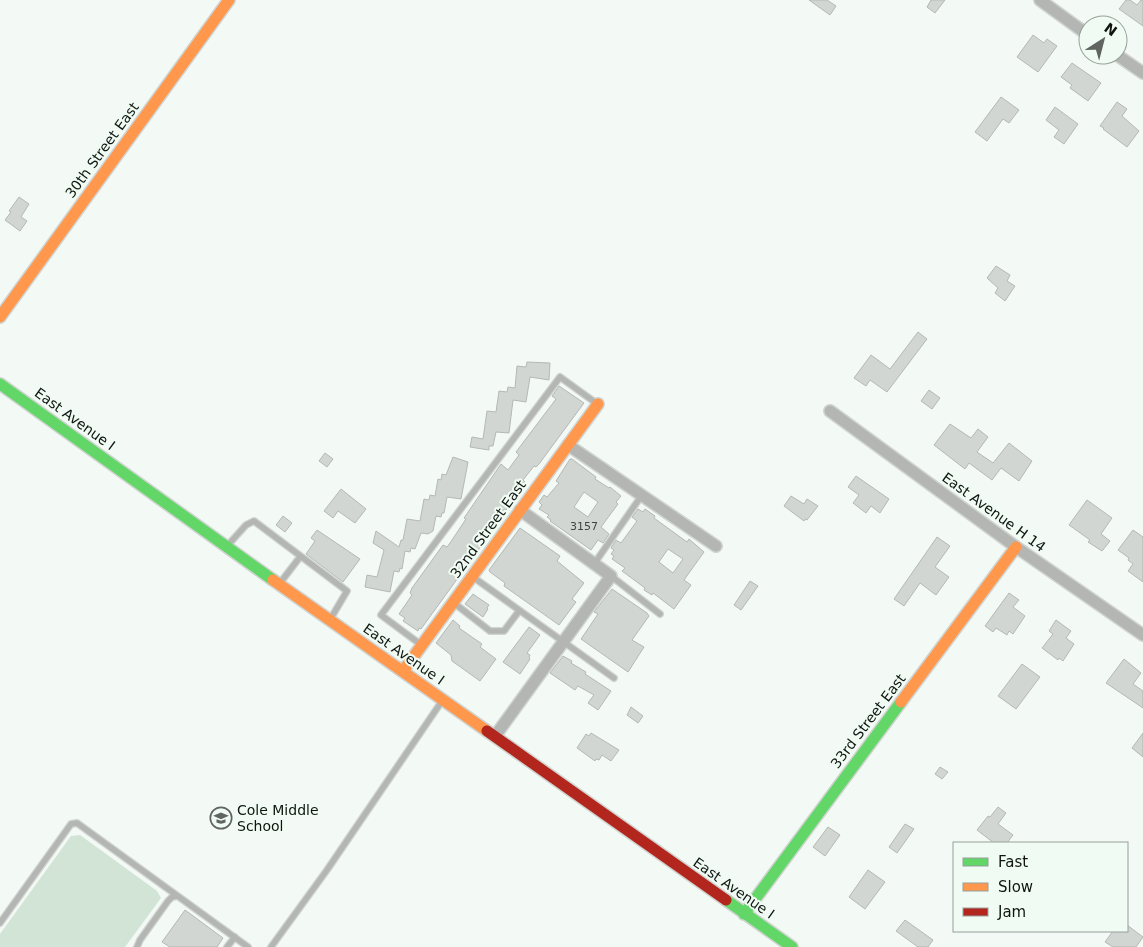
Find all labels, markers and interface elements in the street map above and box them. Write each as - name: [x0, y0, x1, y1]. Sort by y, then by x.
- north arrow: [1078, 15, 1128, 65]
- text: N: [1101, 20, 1120, 39]
- street label: 30th Street East: [62, 99, 142, 201]
- street label: East Avenue I: [32, 385, 118, 453]
- street label: East Avenue H 14: [939, 469, 1049, 555]
- street label: 32nd Street East: [447, 476, 529, 581]
- house number: 3157: [570, 520, 598, 533]
- street label: East Avenue I: [360, 620, 448, 688]
- street label: 33rd Street East: [827, 670, 909, 771]
- place label: Cole Middle School: [237, 802, 319, 834]
- school or university icon: Cole Middle School: [209, 806, 233, 830]
- legend: [953, 842, 1128, 932]
- text: Fast: [998, 853, 1028, 871]
- street label: East Avenue I: [690, 854, 778, 922]
- text: Slow: [998, 878, 1033, 896]
- text: Jam: [997, 903, 1026, 921]

